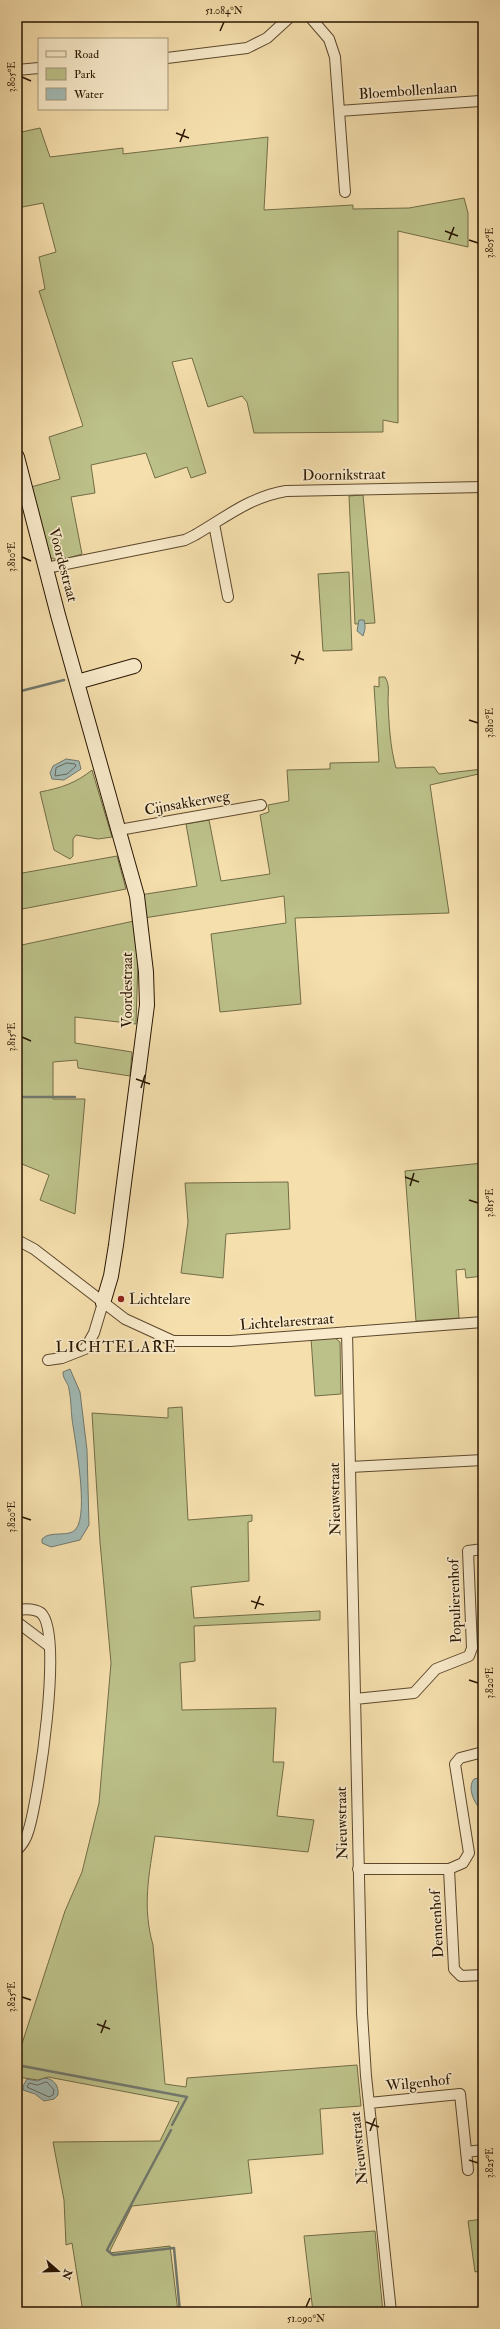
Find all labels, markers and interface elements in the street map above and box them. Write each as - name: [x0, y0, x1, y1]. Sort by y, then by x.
- text: 51.084°N: [205, 5, 243, 17]
- legend: [38, 38, 168, 110]
- text: Road: [74, 47, 99, 62]
- text: 3.805°E: [6, 62, 18, 92]
- text: Park: [74, 67, 96, 82]
- street label: Bloembollenlaan: [358, 78, 458, 104]
- text: Water: [73, 87, 104, 102]
- text: 3.805°E: [484, 228, 496, 258]
- street label: Doornikstraat: [302, 465, 386, 485]
- street label: Voordestraat: [44, 526, 82, 604]
- text: 3.810°E: [6, 542, 18, 572]
- text: 3.810°E: [484, 708, 496, 738]
- street label: Cijnsakkerweg: [143, 786, 232, 820]
- street label: Voordestraat: [118, 952, 137, 1028]
- text: 3.815°E: [6, 1022, 18, 1052]
- text: 3.815°E: [484, 1188, 496, 1218]
- place label: Lichtelare: [129, 1290, 191, 1309]
- marker: Lichtelare: [116, 1294, 126, 1304]
- street label: Lichtelarestraat: [239, 1309, 335, 1335]
- district label: LICHTELARE: [55, 1337, 177, 1357]
- street label: Nieuwstraat: [325, 1462, 345, 1536]
- text: 3.820°E: [6, 1501, 18, 1533]
- street label: Populierenhof: [444, 1556, 467, 1644]
- text: 3.820°E: [484, 1667, 496, 1699]
- street label: Nieuwstraat: [332, 1786, 352, 1860]
- street label: Dennenhof: [426, 1887, 448, 1958]
- text: 3.825°E: [6, 1982, 18, 2012]
- street label: Wilgenhof: [384, 2070, 453, 2096]
- street label: Nieuwstraat: [346, 2110, 372, 2185]
- text: 3.825°E: [484, 2148, 496, 2178]
- north arrow: [38, 2251, 78, 2291]
- text: N: [59, 2266, 75, 2282]
- text: 51.090°N: [287, 2313, 325, 2325]

